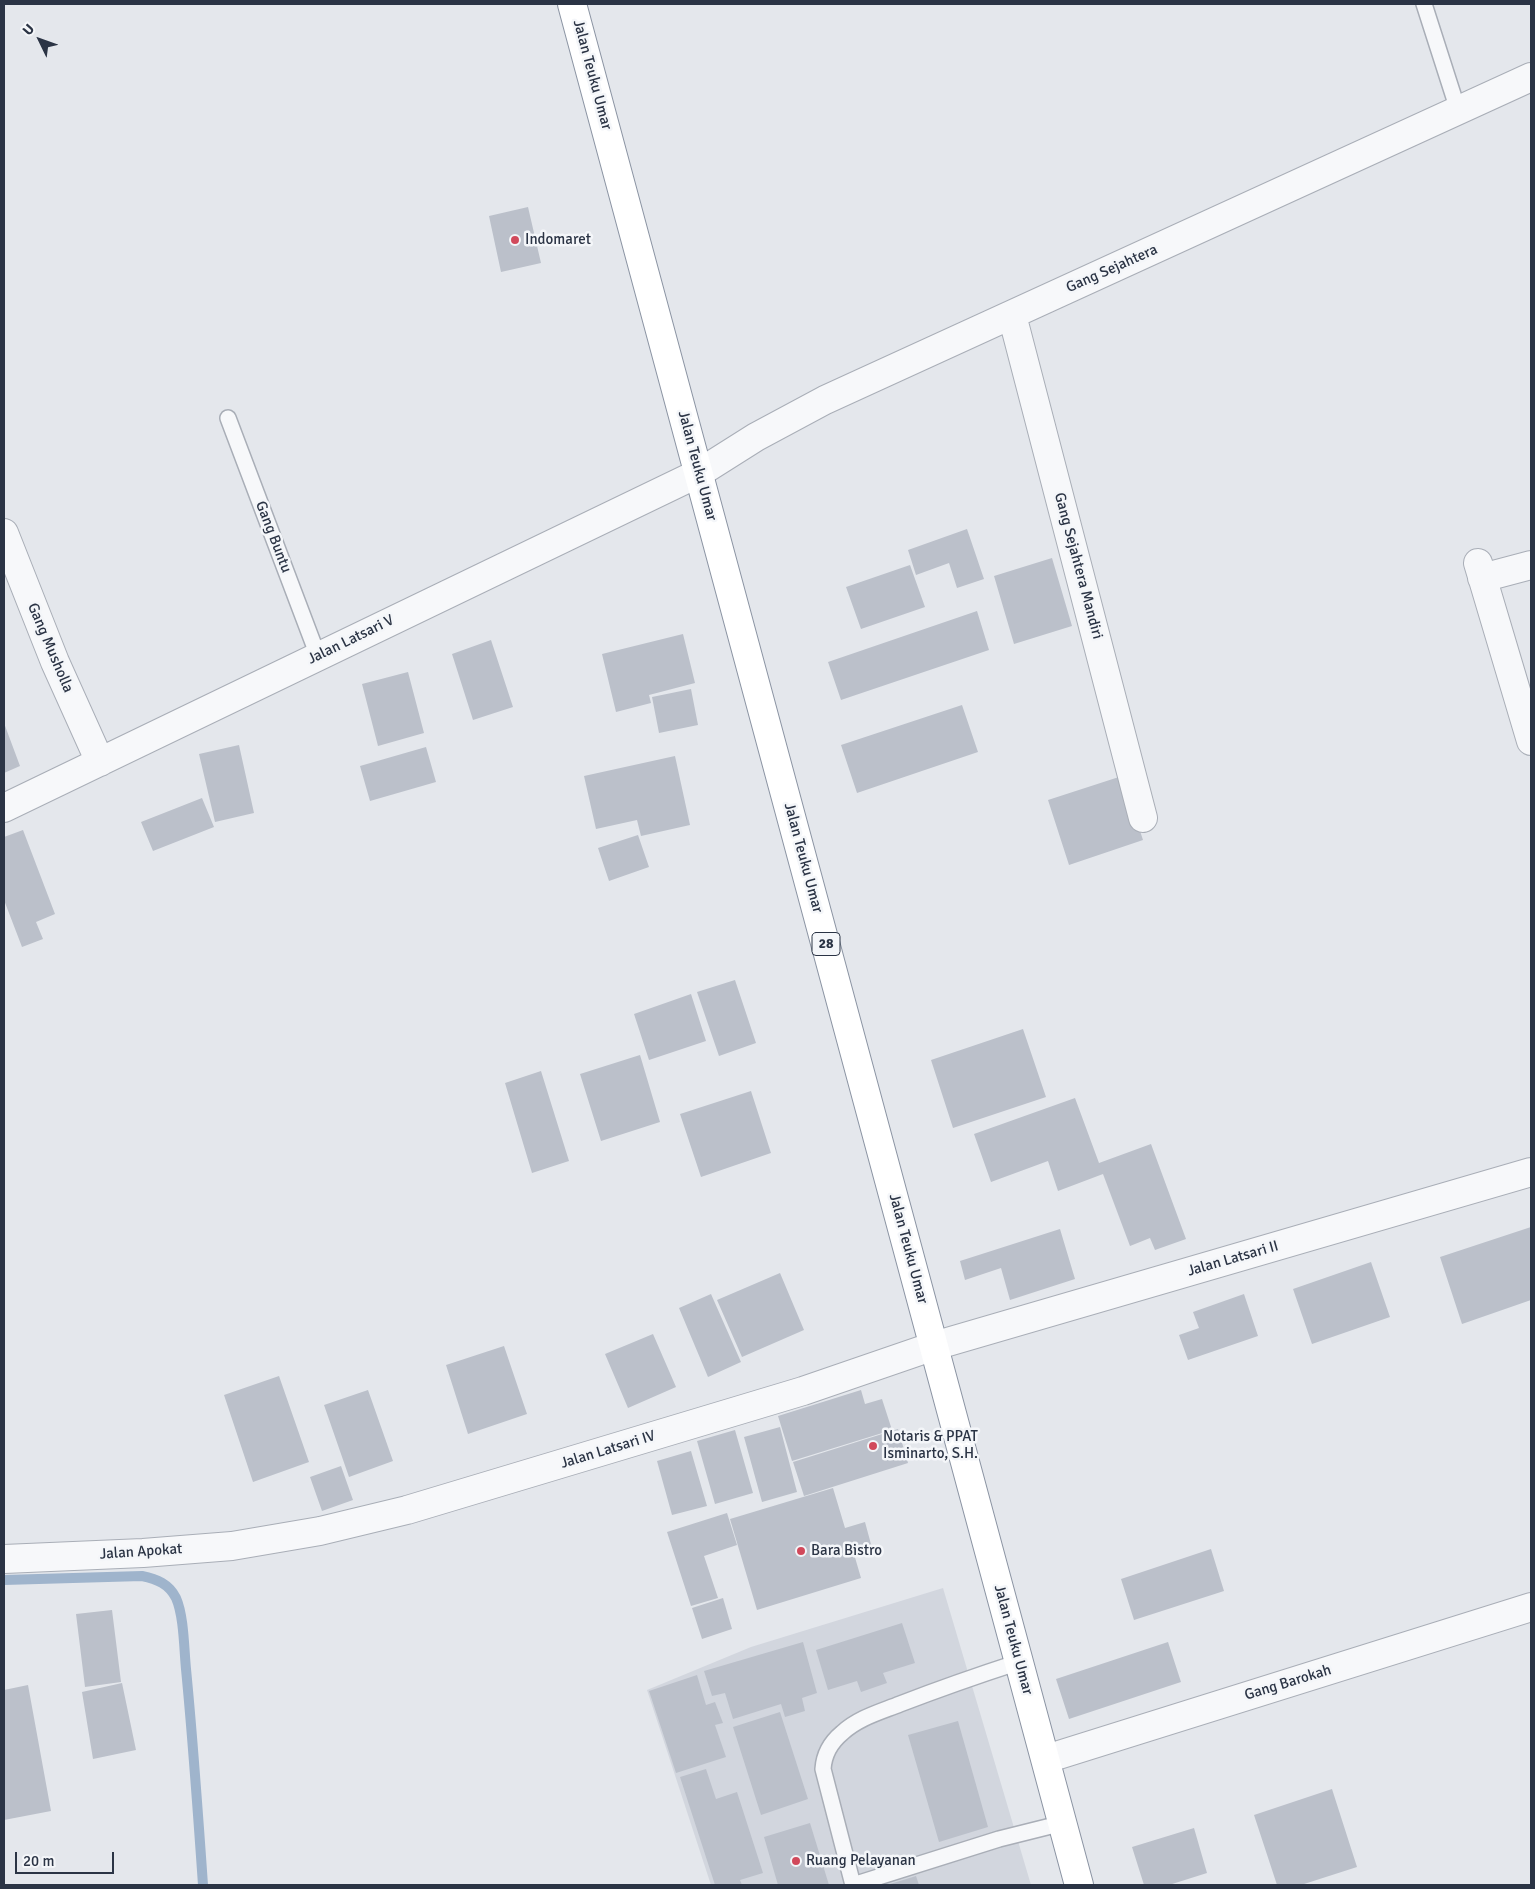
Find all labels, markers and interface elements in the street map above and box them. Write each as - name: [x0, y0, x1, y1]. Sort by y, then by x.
- north arrow: [15, 15, 65, 65]
- street label: Jalan Teuku Umar: [569, 18, 615, 132]
- text: U: [19, 20, 38, 39]
- place label: Indomaret: [525, 231, 591, 249]
- marker: Indomaret: [509, 234, 521, 246]
- street label: Gang Sejahtera: [1064, 241, 1160, 297]
- street label: Jalan Teuku Umar: [674, 409, 720, 523]
- street label: Gang Sejahtera Mandiri: [1050, 491, 1106, 641]
- street label: Gang Buntu: [251, 498, 295, 576]
- street label: Gang Musholla: [23, 600, 77, 696]
- street label: Jalan Latsari V: [305, 611, 397, 669]
- street label: Jalan Teuku Umar: [780, 801, 826, 915]
- road number: 28: [812, 932, 840, 956]
- street label: Jalan Teuku Umar: [885, 1192, 931, 1306]
- street label: Jalan Latsari II: [1185, 1237, 1281, 1281]
- street label: Jalan Latsari IV: [558, 1427, 658, 1473]
- place label: Notaris & PPAT Isminarto, S.H.: [883, 1428, 978, 1463]
- marker: Notaris & PPAT Isminarto, S.H.: [867, 1440, 879, 1452]
- street label: Jalan Apokat: [99, 1540, 183, 1564]
- place label: Bara Bistro: [811, 1542, 882, 1560]
- marker: Bara Bistro: [795, 1545, 807, 1557]
- street label: Jalan Teuku Umar: [990, 1583, 1036, 1697]
- street label: Gang Barokah: [1242, 1661, 1334, 1705]
- scale bar: [18, 1842, 116, 1874]
- text: 20 m: [23, 1852, 54, 1870]
- place label: Ruang Pelayanan: [806, 1852, 916, 1870]
- marker: Ruang Pelayanan: [790, 1855, 802, 1867]

